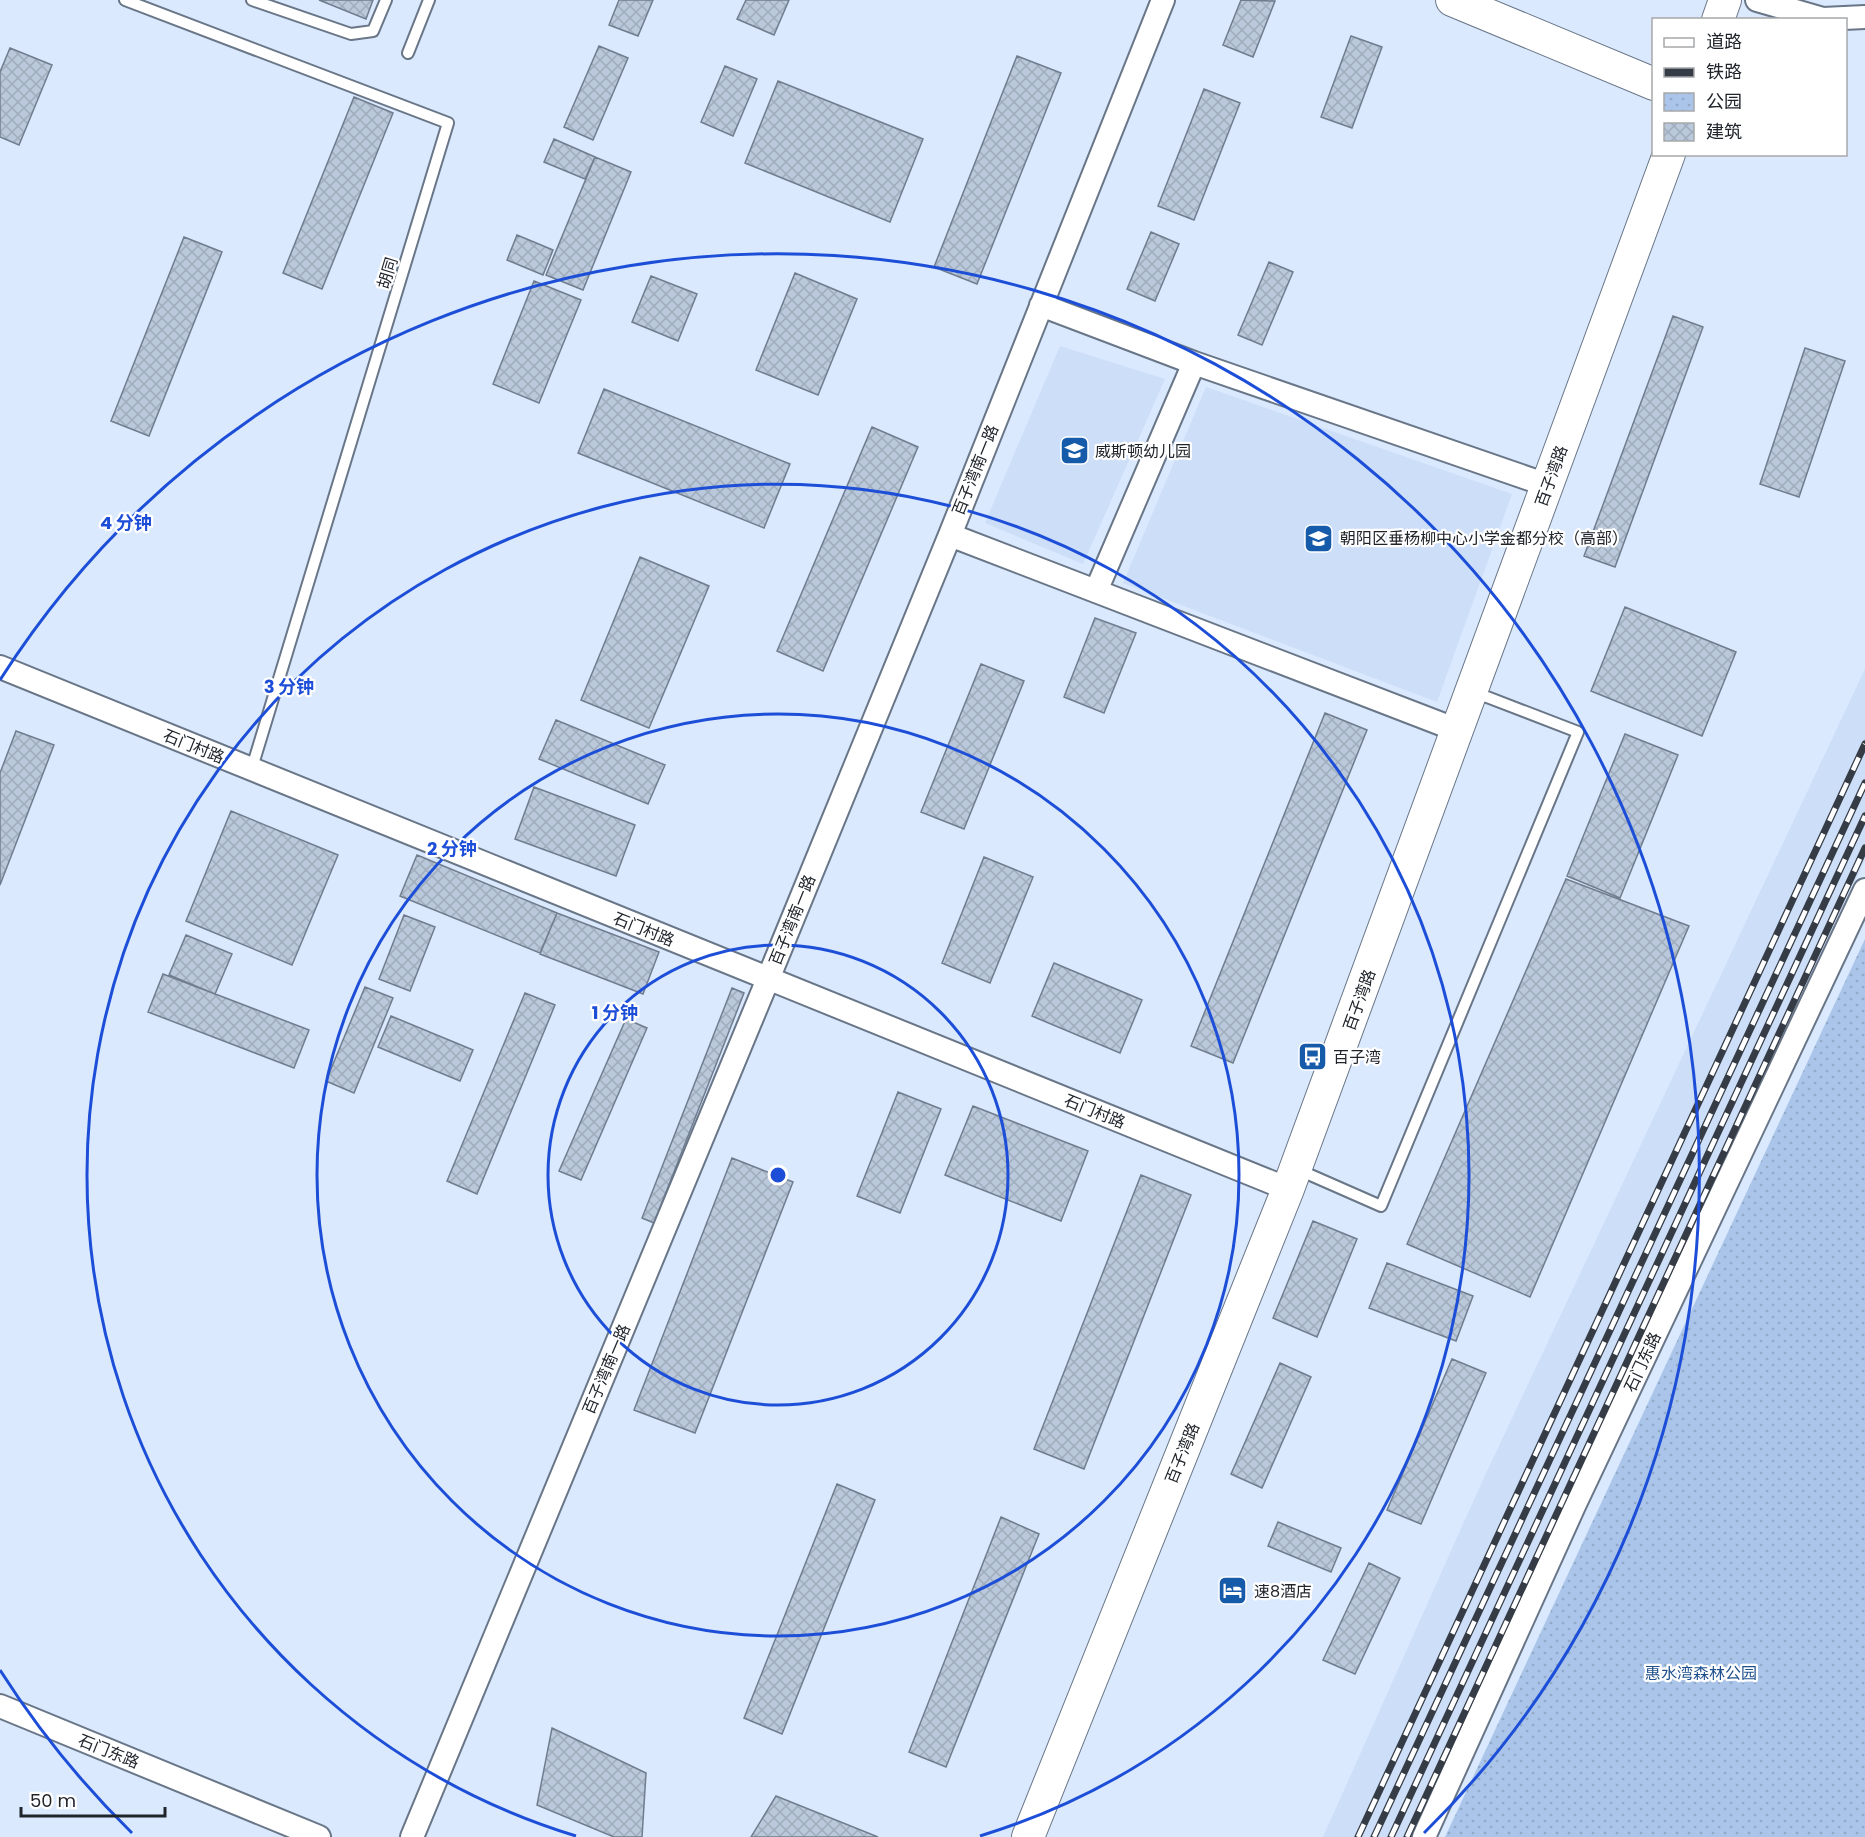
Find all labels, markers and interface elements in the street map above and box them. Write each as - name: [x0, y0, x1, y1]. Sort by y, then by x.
- legend: [1652, 18, 1847, 156]
- text: 道路: [1706, 29, 1742, 54]
- text: 铁路: [1706, 59, 1742, 84]
- text: 公园: [1706, 89, 1742, 114]
- text: 建筑: [1706, 119, 1742, 144]
- street label: 胡同: [372, 254, 403, 292]
- street label: 百子湾南一路: [947, 421, 1004, 519]
- school or university icon: 威斯顿幼儿园: [1058, 435, 1090, 467]
- place label: 威斯顿幼儿园: [1095, 440, 1191, 463]
- street label: 百子湾路: [1530, 442, 1573, 510]
- text: 4 分钟: [100, 510, 152, 535]
- school or university icon: 朝阳区垂杨柳中心小学金都分校（高部）: [1303, 522, 1335, 554]
- place label: 朝阳区垂杨柳中心小学金都分校（高部）: [1340, 527, 1628, 550]
- text: 3 分钟: [264, 674, 314, 699]
- street label: 石门村路: [160, 724, 228, 769]
- text: 2 分钟: [427, 836, 477, 861]
- street label: 百子湾南一路: [764, 871, 821, 969]
- street label: 石门村路: [610, 907, 678, 952]
- street label: 百子湾路: [1338, 966, 1381, 1034]
- text: 1 分钟: [592, 1000, 638, 1025]
- bus stop icon: 百子湾: [1296, 1041, 1328, 1073]
- place label: 百子湾: [1333, 1046, 1381, 1069]
- street label: 石门村路: [1061, 1089, 1129, 1134]
- centre of rings: [768, 1165, 788, 1185]
- street label: 百子湾南一路: [577, 1321, 636, 1418]
- street label: 石门东路: [1619, 1328, 1666, 1396]
- street label: 百子湾路: [1160, 1419, 1205, 1487]
- hotel icon: 速8酒店: [1217, 1575, 1249, 1607]
- place label: 速8酒店: [1254, 1580, 1312, 1603]
- park label: 惠水湾森林公园: [1645, 1662, 1757, 1685]
- street label: 石门东路: [75, 1729, 143, 1774]
- scale bar: [21, 1780, 165, 1818]
- text: 50 m: [30, 1788, 76, 1813]

